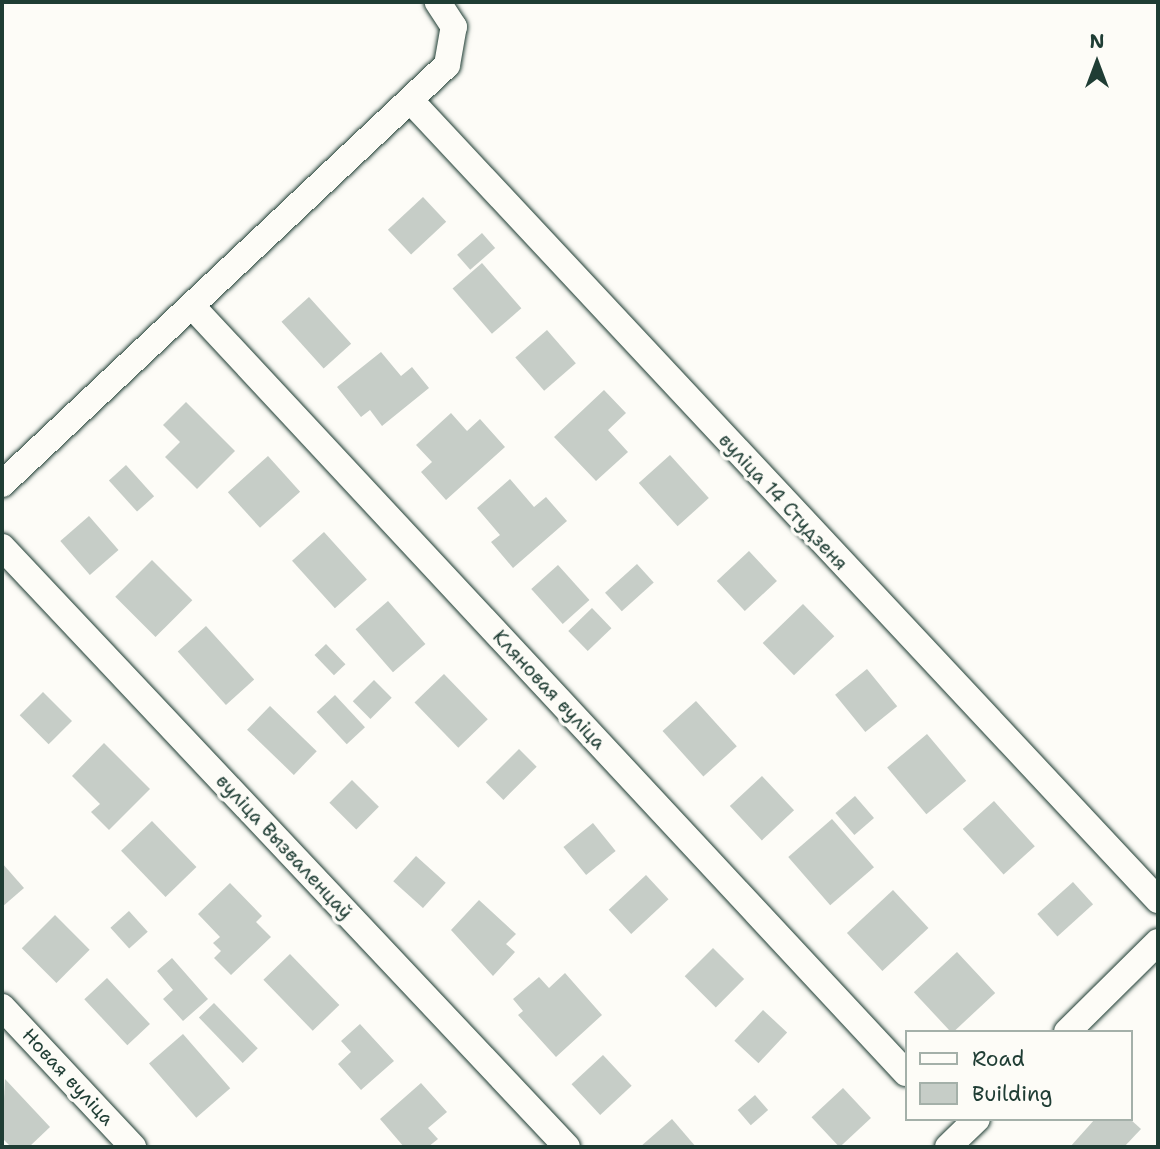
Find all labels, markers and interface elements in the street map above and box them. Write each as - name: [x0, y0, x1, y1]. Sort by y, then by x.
- north arrow: [1062, 28, 1132, 98]
- text: N: [1089, 29, 1105, 54]
- street label: вуліца 14 Студзеня: [714, 429, 852, 575]
- street label: Кляновая вуліца: [488, 626, 610, 754]
- street label: вуліца Вызваленцаў: [211, 770, 357, 924]
- street label: Новая вуліца: [17, 1024, 119, 1130]
- legend: [904, 1030, 1132, 1121]
- text: Road: [972, 1045, 1025, 1073]
- text: Building: [972, 1080, 1052, 1108]

